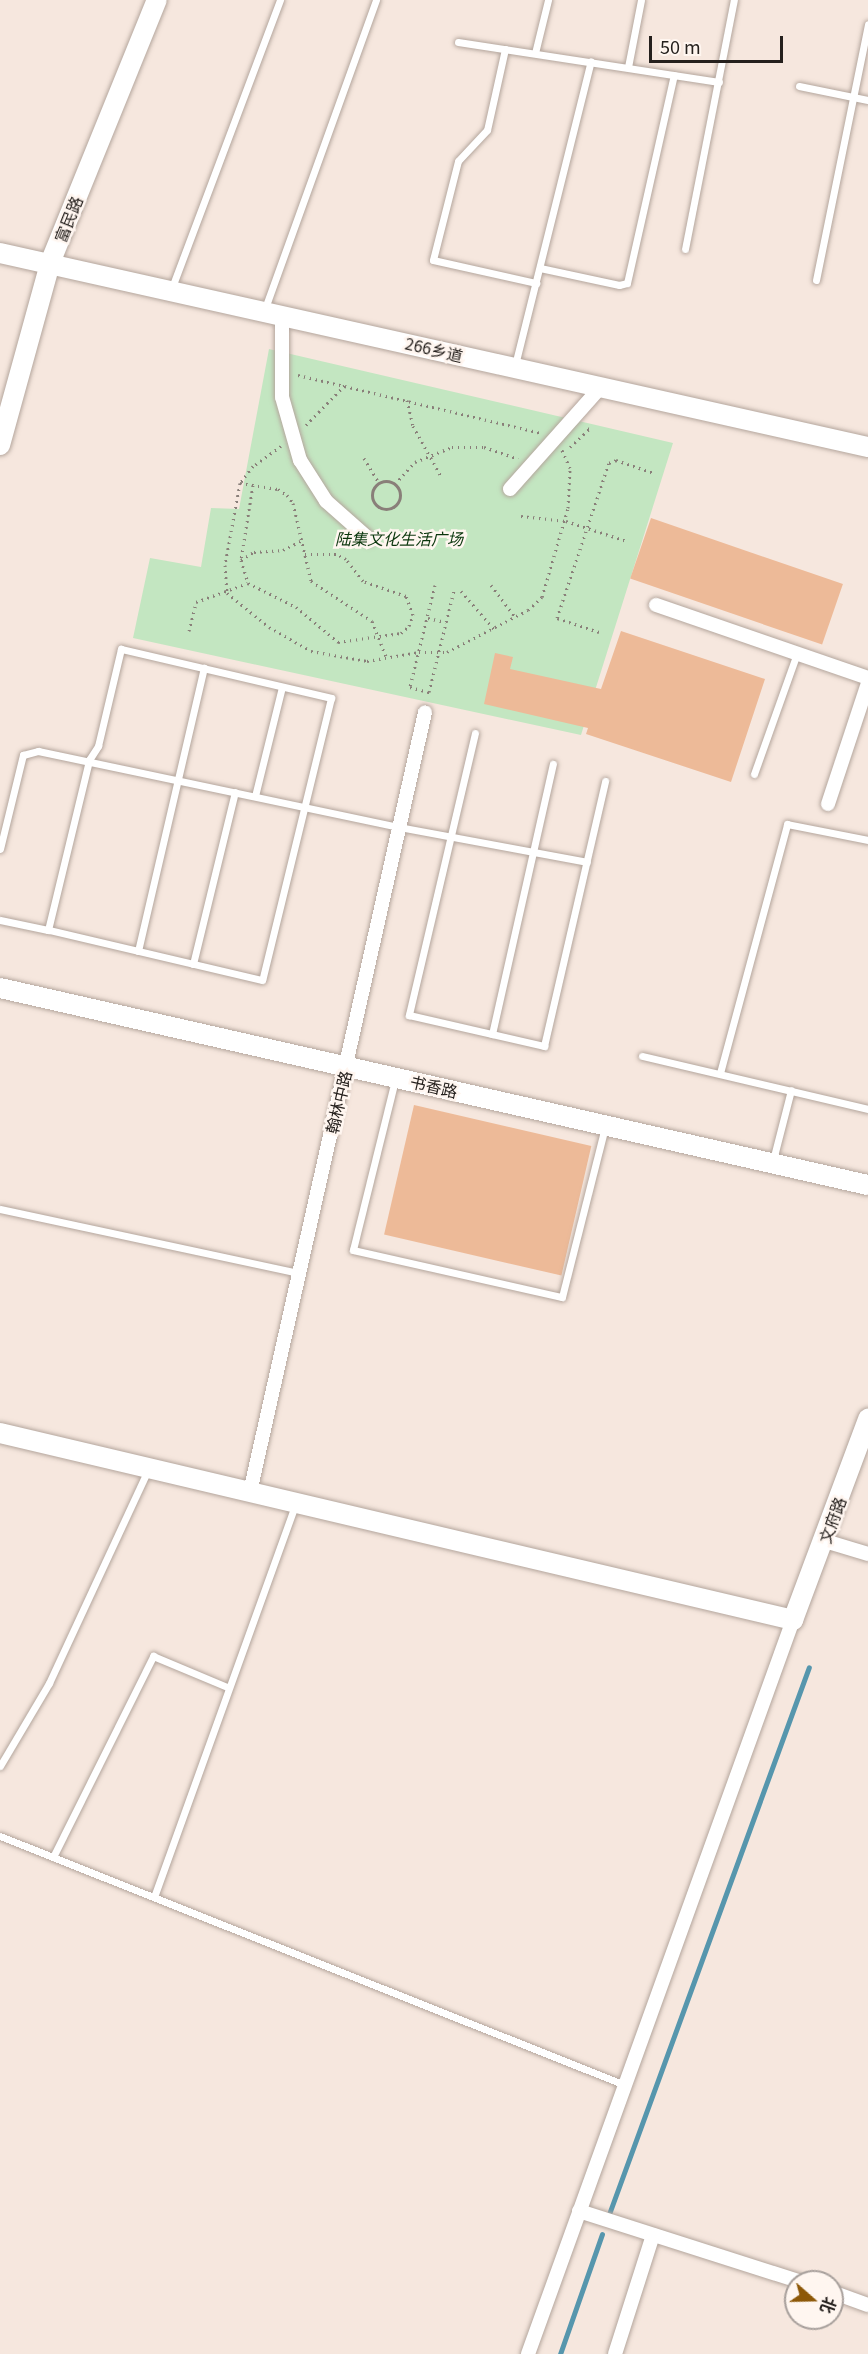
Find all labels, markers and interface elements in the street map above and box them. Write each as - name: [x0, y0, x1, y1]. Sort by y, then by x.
- scale bar: [652, 24, 786, 62]
- text: 50 m: [660, 33, 701, 59]
- street label: 富民路: [50, 193, 86, 245]
- street label: 266乡道: [403, 333, 465, 365]
- park label: 陆集文化生活广场: [335, 528, 463, 548]
- street label: 翰林中路: [321, 1069, 355, 1135]
- street label: 书香路: [408, 1071, 460, 1101]
- street label: 文府路: [815, 1494, 849, 1546]
- north arrow: [784, 2270, 844, 2330]
- text: 北: [815, 2294, 843, 2317]

